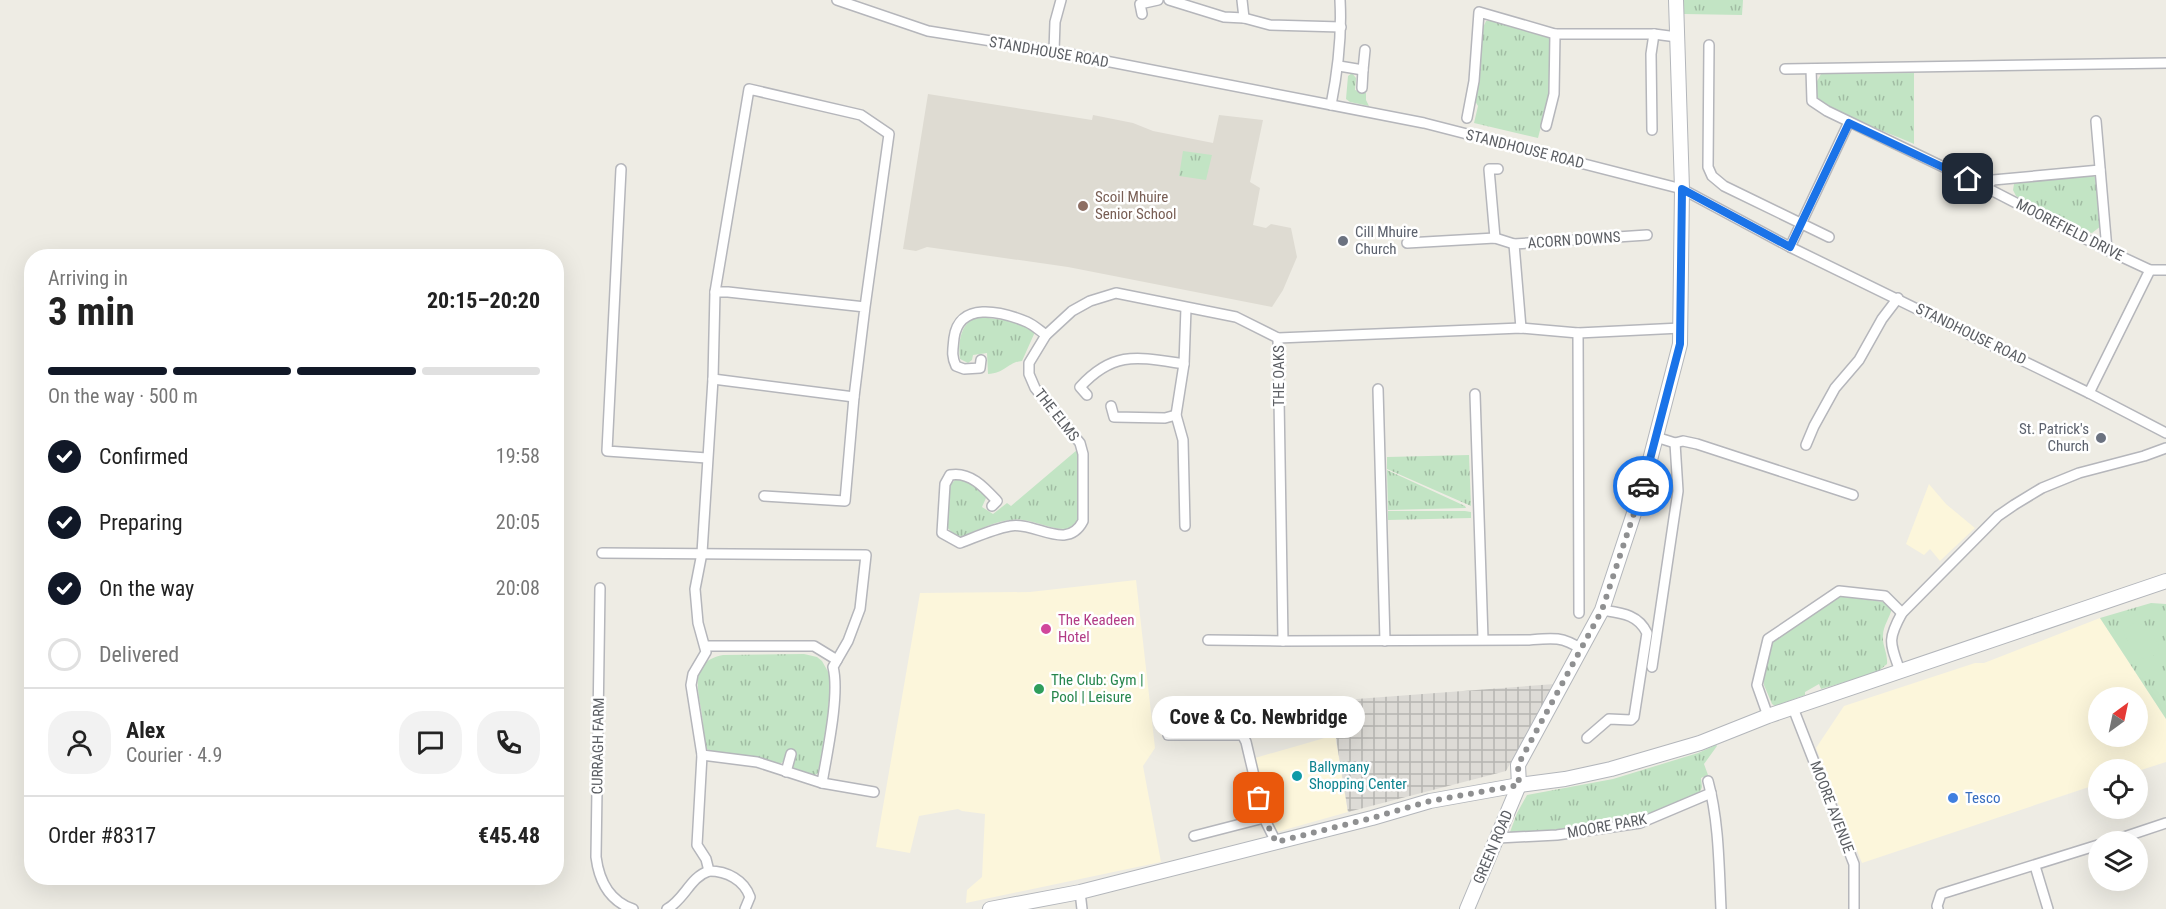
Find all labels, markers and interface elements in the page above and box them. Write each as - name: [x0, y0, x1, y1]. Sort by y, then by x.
- street label: STANDHOUSE ROAD: [988, 33, 1110, 71]
- street label: STANDHOUSE ROAD: [1464, 126, 1586, 172]
- pin: [1942, 153, 1993, 204]
- icon: home: [1951, 162, 1984, 195]
- place label: Scoil Mhuire Senior School: [1095, 188, 1177, 223]
- street label: MOOREFIELD DRIVE: [2013, 195, 2127, 265]
- marker: Scoil Mhuire Senior School: [1076, 199, 1090, 213]
- place label: Cill Mhuire Church: [1355, 223, 1418, 258]
- street label: ACORN DOWNS: [1527, 228, 1621, 252]
- marker: Cill Mhuire Church: [1336, 234, 1350, 248]
- text: Arriving in: [48, 266, 128, 290]
- text: 20:15–20:20: [427, 288, 540, 313]
- text: 3 min: [48, 289, 135, 335]
- street label: STANDHOUSE ROAD: [1913, 299, 2029, 369]
- street label: THE OAKS: [1270, 345, 1288, 407]
- text: On the way · 500 m: [48, 384, 198, 408]
- street label: THE ELMS: [1031, 385, 1083, 445]
- place label: St. Patrick's Church: [2019, 420, 2089, 455]
- marker: St. Patrick's Church: [2094, 431, 2108, 445]
- icon: check: [48, 440, 81, 473]
- text: Confirmed: [99, 444, 188, 469]
- text: 19:58: [496, 444, 540, 468]
- courier: [1613, 456, 1673, 516]
- icon: car: [1627, 470, 1660, 503]
- icon: check: [48, 506, 81, 539]
- text: Preparing: [99, 510, 183, 535]
- text: 20:05: [496, 510, 540, 534]
- icon: check: [48, 572, 81, 605]
- text: On the way: [99, 576, 194, 601]
- text: 20:08: [496, 576, 540, 600]
- place label: The Keadeen Hotel: [1058, 611, 1135, 646]
- marker: The Keadeen Hotel: [1039, 622, 1053, 636]
- text: Delivered: [99, 642, 179, 667]
- place label: The Club: Gym | Pool | Leisure: [1051, 671, 1144, 706]
- marker: The Club: Gym | Pool | Leisure: [1032, 682, 1046, 696]
- north arrow: [2088, 687, 2148, 747]
- map controls: [2088, 687, 2148, 891]
- callout: Cove & Co. Newbridge: [1152, 696, 1366, 738]
- street label: CURRAGH FARM: [588, 697, 608, 795]
- text: Cove & Co. Newbridge: [1170, 705, 1347, 729]
- button: person: [48, 711, 111, 774]
- button: chat: [399, 711, 462, 774]
- button: phone: [477, 711, 540, 774]
- text: Alex: [126, 718, 165, 743]
- text: Courier · 4.9: [126, 743, 222, 767]
- place label: Ballymany Shopping Center: [1309, 758, 1407, 793]
- street label: MOORE AVENUE: [1806, 758, 1858, 856]
- button: locate: [2088, 759, 2148, 819]
- marker: Ballymany Shopping Center: [1290, 769, 1304, 783]
- pin: [1233, 772, 1284, 823]
- icon: bag: [1242, 781, 1275, 814]
- place label: Tesco: [1965, 789, 2000, 807]
- marker: Tesco: [1946, 791, 1960, 805]
- street label: GREEN ROAD: [1469, 807, 1517, 887]
- street label: MOORE PARK: [1566, 810, 1649, 842]
- text: Order #8317: [48, 823, 156, 848]
- text: €45.48: [478, 823, 540, 848]
- button: layers: [2088, 831, 2148, 891]

